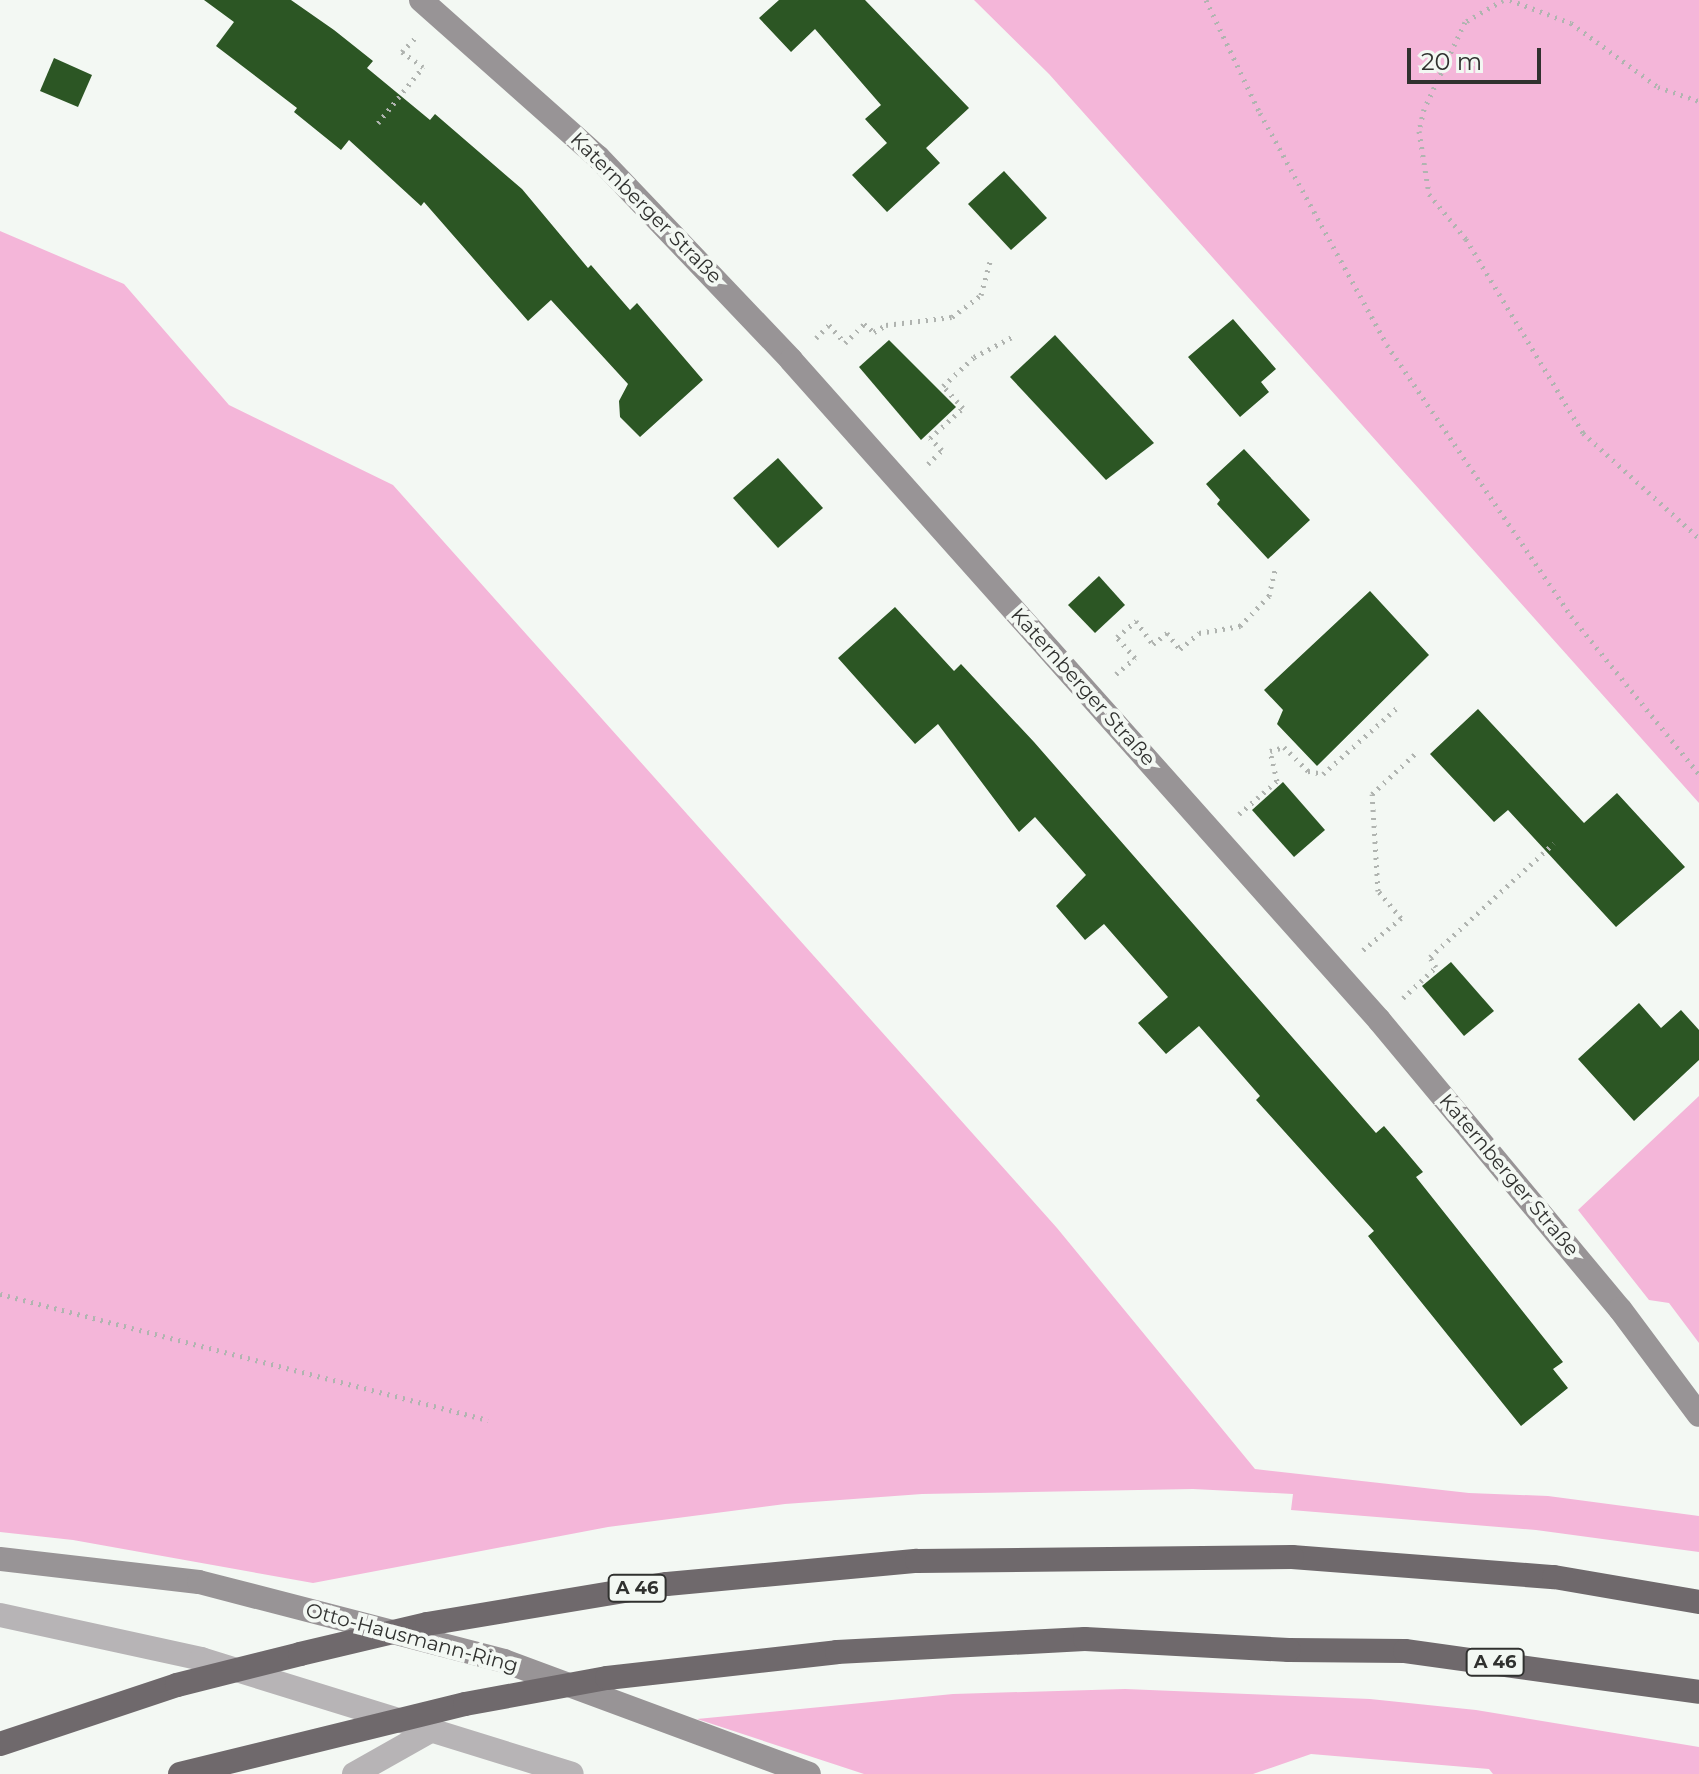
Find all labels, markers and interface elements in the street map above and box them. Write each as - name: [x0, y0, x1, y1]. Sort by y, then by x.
- scale bar: [1411, 32, 1545, 82]
- text: 20 m: [1421, 47, 1482, 76]
- street label: Katernberger Straße: [565, 127, 727, 289]
- street label: Katernberger Straße: [1006, 603, 1160, 771]
- street label: Katernberger Straße: [1434, 1089, 1584, 1261]
- road number: A 46: [607, 1574, 667, 1602]
- street label: Otto-Hausmann-Ring: [303, 1598, 521, 1678]
- road number: A 46: [1465, 1648, 1525, 1676]

